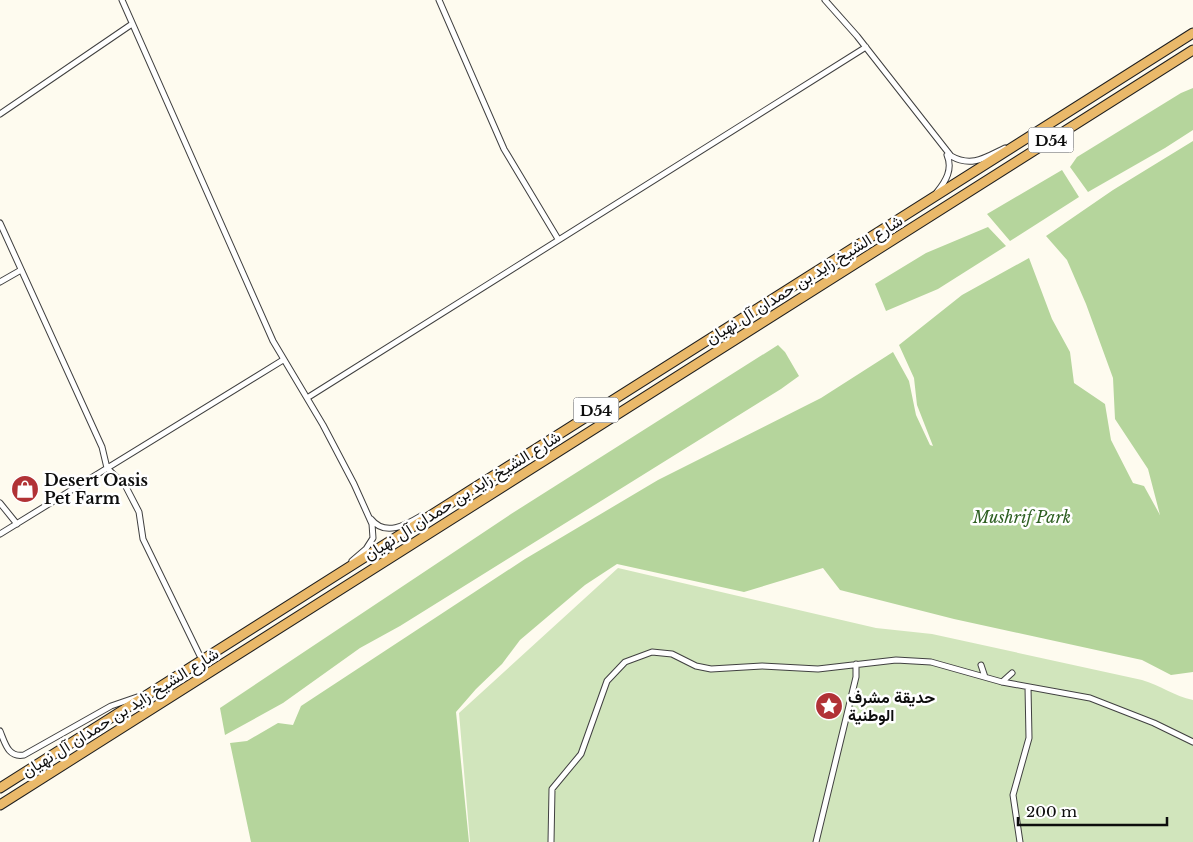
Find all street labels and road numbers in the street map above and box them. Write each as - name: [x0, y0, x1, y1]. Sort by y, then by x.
- road number: D54: [1028, 128, 1074, 152]
- street label: شارع الشيخ زايد بن حمدان آل نهيان: [702, 210, 907, 350]
- road number: D54: [574, 398, 618, 422]
- street label: شارع الشيخ زايد بن حمدان آل نهيان: [360, 426, 565, 566]
- street label: شارع الشيخ زايد بن حمدان آل نهيان: [18, 643, 223, 783]

